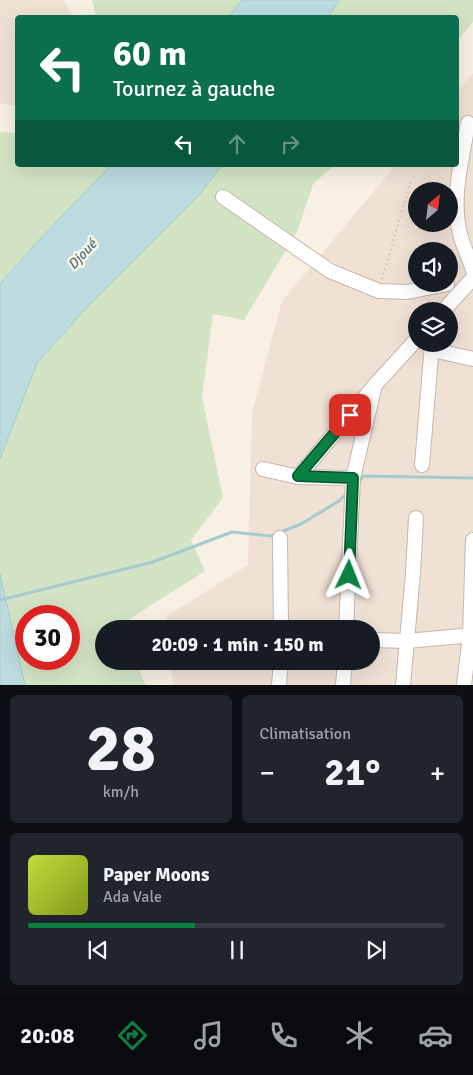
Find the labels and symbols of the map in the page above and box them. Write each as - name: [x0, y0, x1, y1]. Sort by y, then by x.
- north arrow: [408, 182, 458, 232]
- water label: Djoué: [64, 235, 101, 273]
- pin: [329, 394, 371, 436]
- position arrow: [322, 548, 374, 600]
- speed limit sign: 30: [15, 605, 80, 670]

